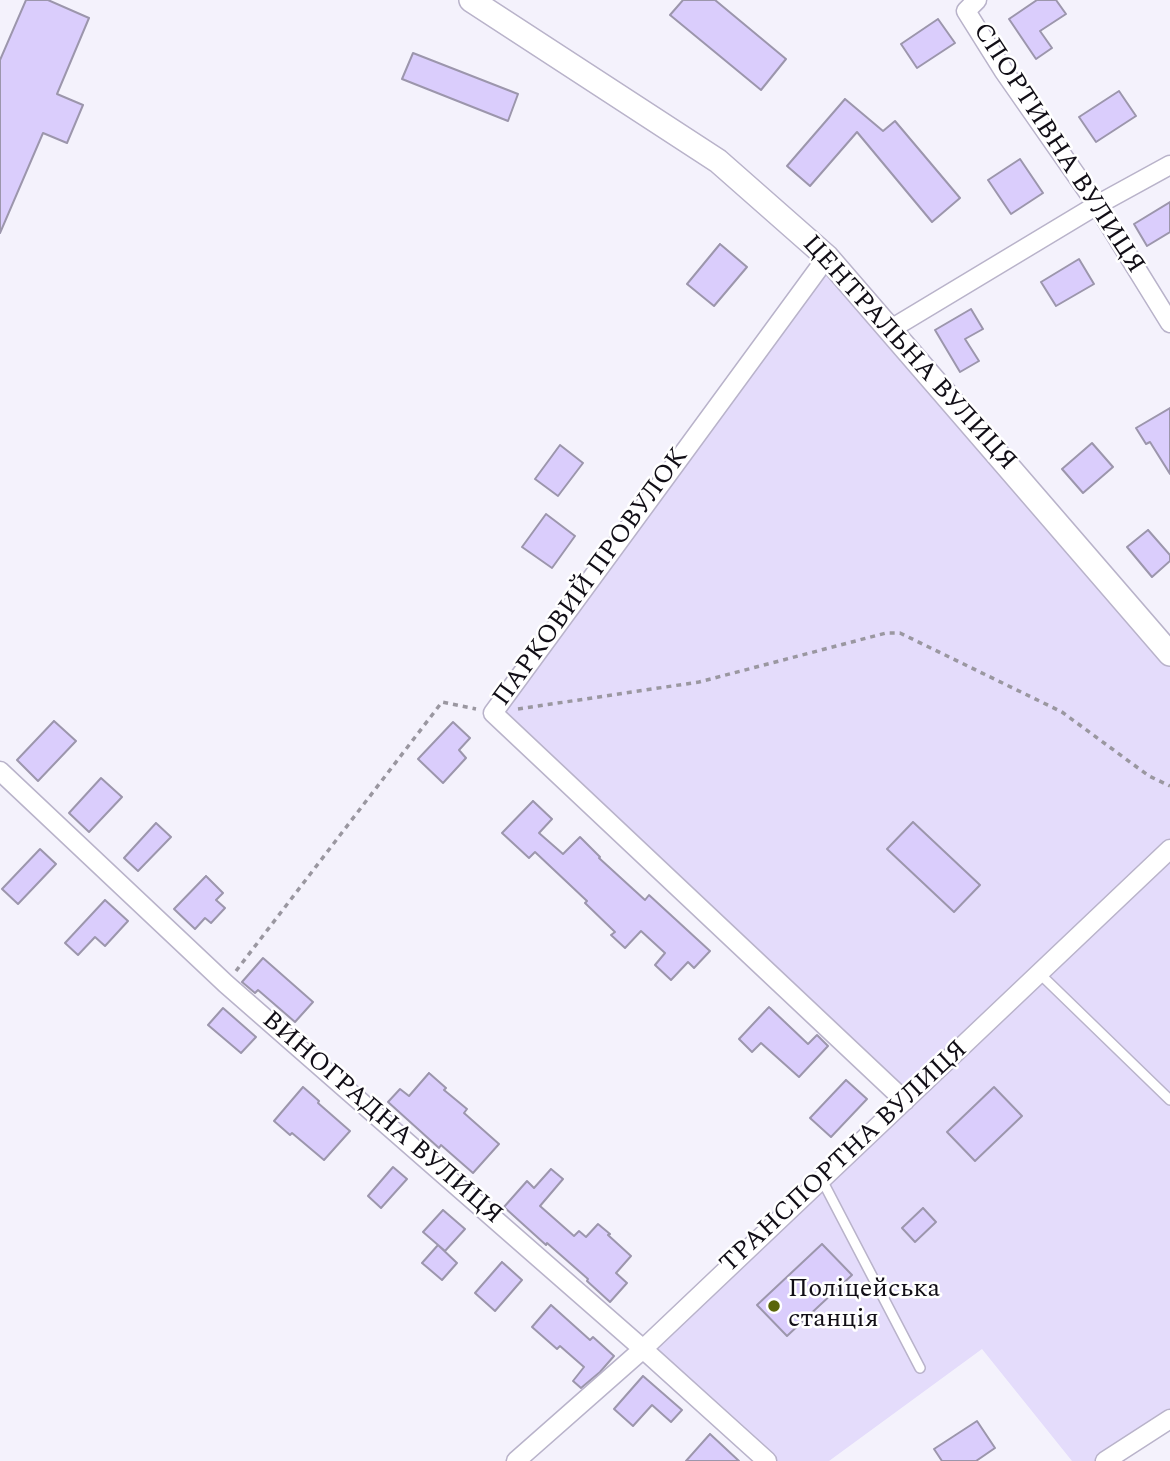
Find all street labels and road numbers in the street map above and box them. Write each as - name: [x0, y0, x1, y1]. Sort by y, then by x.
- street label: СПОРТИВНА ВУЛИЦЯ: [964, 18, 1150, 280]
- street label: ЦЕНТРАЛЬНА ВУЛИЦЯ: [794, 230, 1022, 478]
- street label: ПАРКОВИЙ ПРОВУЛОК: [488, 443, 696, 713]
- street label: ВИНОГРАДНА ВУЛИЦЯ: [254, 1006, 508, 1232]
- street label: ТРАНСПОРТНА ВУЛИЦЯ: [715, 1035, 975, 1281]

